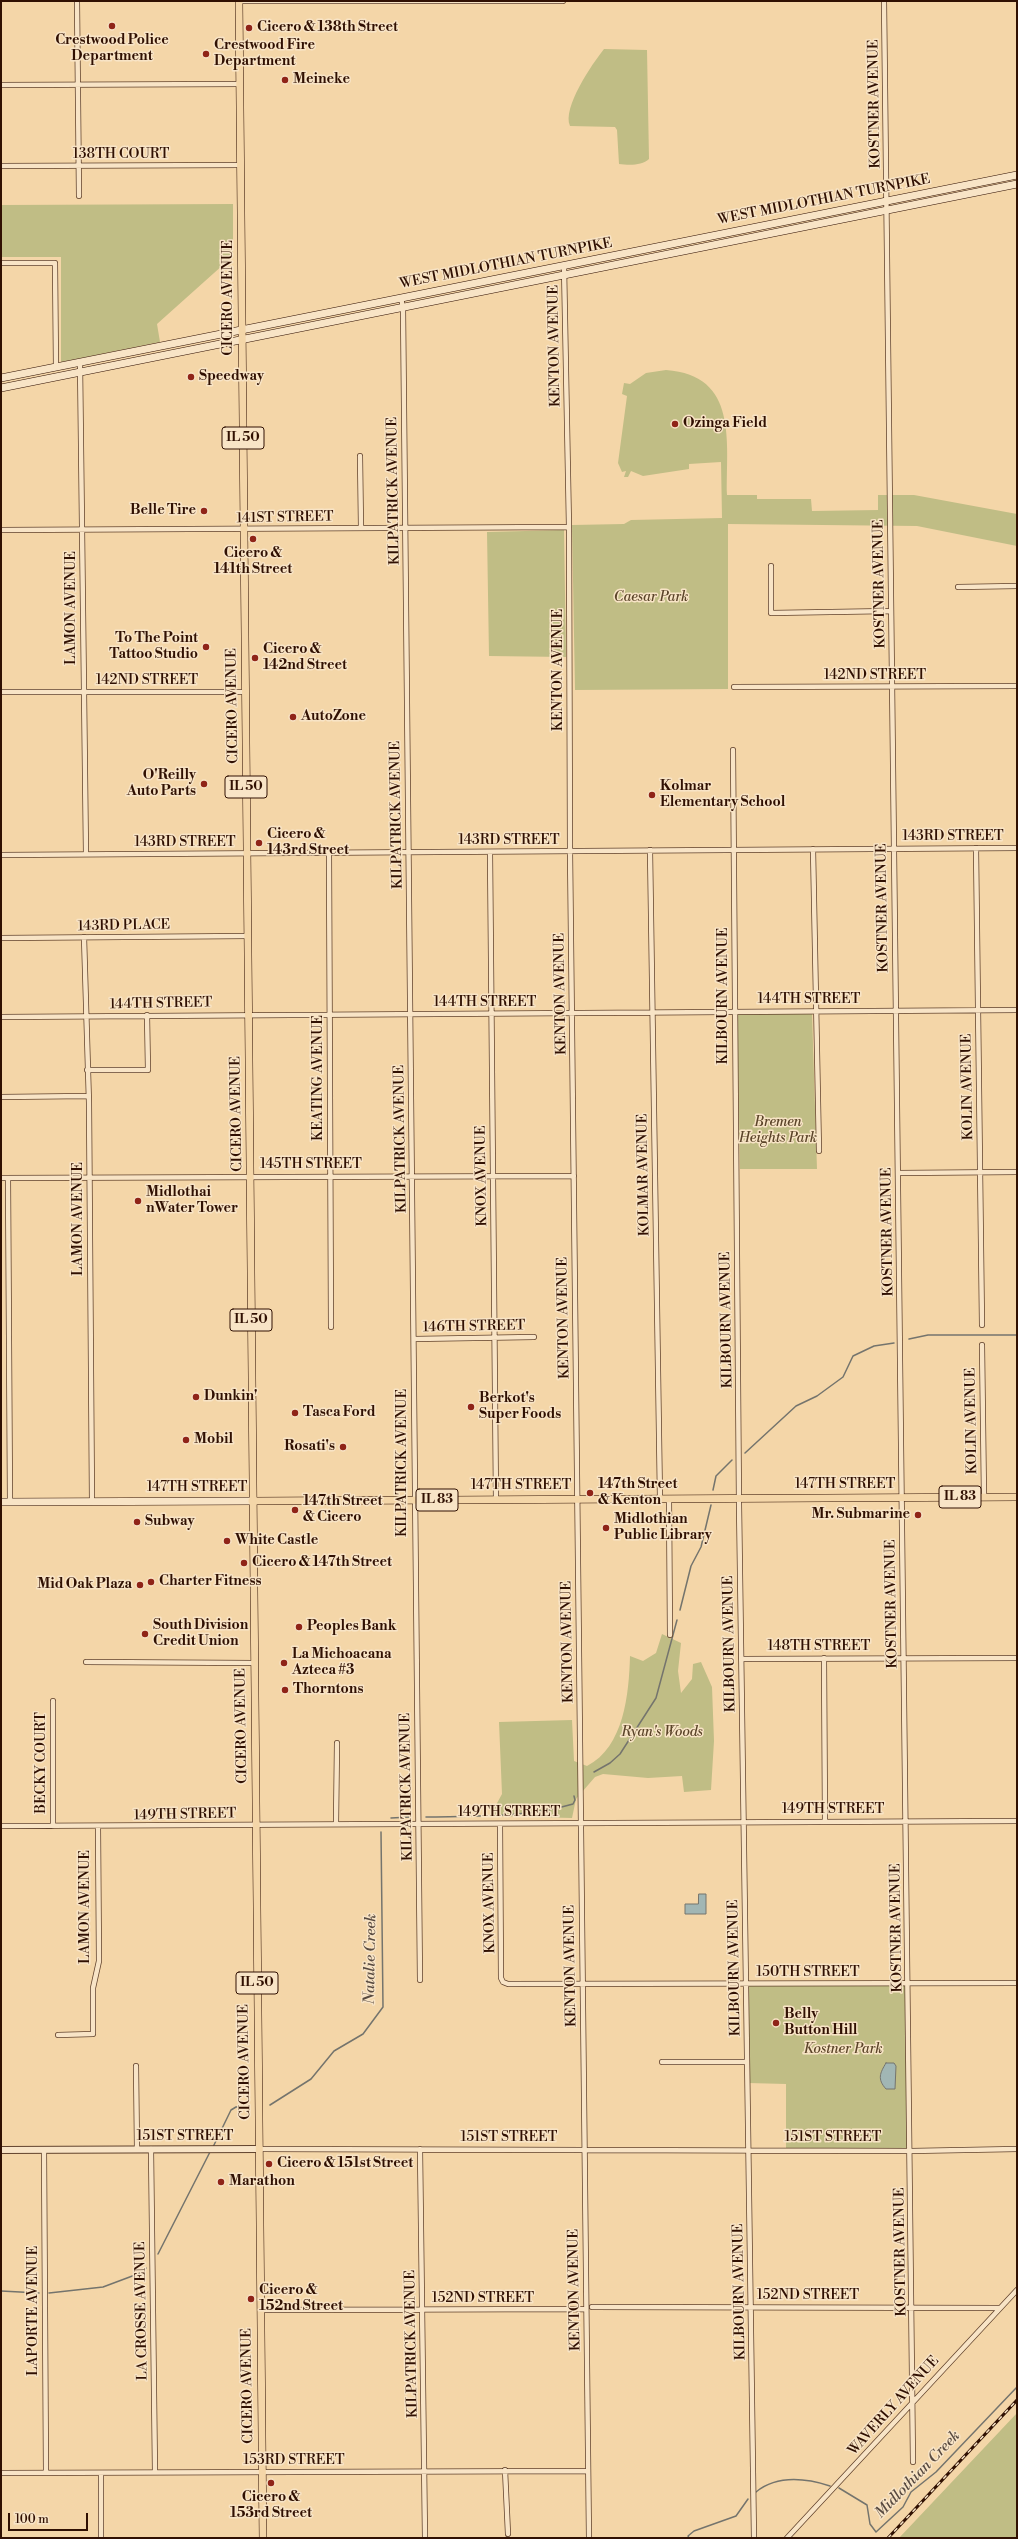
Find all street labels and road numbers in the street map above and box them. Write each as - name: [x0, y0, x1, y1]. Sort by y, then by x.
- street label: KOSTNER AVENUE: [865, 39, 885, 169]
- street label: 138TH COURT: [73, 147, 169, 163]
- street label: WEST MIDLOTHIAN TURNPIKE: [716, 171, 932, 229]
- street label: WEST MIDLOTHIAN TURNPIKE: [398, 235, 614, 293]
- street label: CICERO AVENUE: [221, 240, 237, 356]
- street label: KENTON AVENUE: [546, 285, 564, 407]
- street label: KILPATRICK AVENUE: [384, 417, 404, 565]
- road number: IL 50: [222, 427, 264, 449]
- street label: 141ST STREET: [236, 509, 334, 527]
- street label: KOSTNER AVENUE: [870, 519, 890, 649]
- street label: LAMON AVENUE: [64, 551, 80, 665]
- street label: KENTON AVENUE: [551, 609, 567, 731]
- street label: CICERO AVENUE: [224, 648, 242, 764]
- street label: 142ND STREET: [824, 668, 926, 684]
- street label: 142ND STREET: [96, 673, 198, 689]
- street label: KILPATRICK AVENUE: [387, 741, 407, 889]
- road number: IL 50: [225, 776, 267, 798]
- street label: 143RD STREET: [902, 829, 1004, 845]
- street label: 143RD STREET: [458, 833, 560, 849]
- street label: 143RD STREET: [134, 835, 236, 851]
- street label: KOSTNER AVENUE: [873, 843, 893, 973]
- street label: 143RD PLACE: [78, 917, 170, 935]
- street label: KILBOURN AVENUE: [716, 928, 732, 1064]
- street label: KENTON AVENUE: [552, 933, 570, 1055]
- street label: 144TH STREET: [758, 992, 860, 1008]
- street label: 144TH STREET: [109, 995, 213, 1013]
- street label: 144TH STREET: [434, 995, 536, 1011]
- street label: KEATING AVENUE: [311, 1015, 327, 1141]
- street label: KOLIN AVENUE: [959, 1034, 977, 1140]
- street label: CICERO AVENUE: [228, 1056, 246, 1172]
- street label: KILPATRICK AVENUE: [391, 1065, 411, 1213]
- street label: KOLMAR AVENUE: [635, 1114, 653, 1236]
- street label: KNOX AVENUE: [473, 1125, 491, 1227]
- street label: 145TH STREET: [260, 1157, 362, 1173]
- street label: LAMON AVENUE: [71, 1162, 87, 1276]
- street label: KOSTNER AVENUE: [878, 1167, 898, 1297]
- street label: KILBOURN AVENUE: [717, 1251, 737, 1389]
- street label: KENTON AVENUE: [555, 1257, 573, 1379]
- road number: IL 50: [230, 1309, 272, 1331]
- street label: 146TH STREET: [423, 1318, 525, 1336]
- street label: KOLIN AVENUE: [963, 1368, 981, 1474]
- street label: KILPATRICK AVENUE: [395, 1389, 411, 1537]
- street label: 147TH STREET: [795, 1477, 895, 1493]
- street label: 147TH STREET: [471, 1478, 571, 1494]
- street label: 147TH STREET: [147, 1480, 247, 1496]
- road number: IL 83: [939, 1486, 981, 1508]
- road number: IL 83: [416, 1489, 458, 1511]
- street label: KOSTNER AVENUE: [882, 1539, 902, 1669]
- street label: KILBOURN AVENUE: [720, 1575, 740, 1713]
- street label: KENTON AVENUE: [559, 1581, 577, 1703]
- street label: 148TH STREET: [768, 1639, 870, 1655]
- street label: CICERO AVENUE: [233, 1668, 251, 1784]
- street label: BECKY COURT: [34, 1712, 50, 1814]
- street label: KILPATRICK AVENUE: [397, 1713, 417, 1861]
- street label: 149TH STREET: [782, 1802, 884, 1818]
- street label: 149TH STREET: [458, 1805, 560, 1821]
- street label: 149TH STREET: [134, 1806, 236, 1824]
- street label: LAMON AVENUE: [78, 1850, 94, 1964]
- street label: KNOX AVENUE: [481, 1852, 499, 1954]
- street label: KOSTNER AVENUE: [887, 1863, 907, 1993]
- street label: KILBOURN AVENUE: [725, 1899, 745, 2037]
- street label: KENTON AVENUE: [562, 1905, 580, 2027]
- street label: 150TH STREET: [756, 1965, 860, 1981]
- road number: IL 50: [236, 1972, 278, 1994]
- street label: CICERO AVENUE: [236, 2004, 254, 2120]
- street label: 151ST STREET: [137, 2129, 233, 2145]
- street label: 151ST STREET: [461, 2130, 557, 2146]
- street label: 151ST STREET: [785, 2130, 881, 2146]
- street label: KOSTNER AVENUE: [891, 2187, 911, 2317]
- street label: KILBOURN AVENUE: [730, 2223, 750, 2361]
- street label: KENTON AVENUE: [566, 2229, 584, 2351]
- street label: LA CROSSE AVENUE: [132, 2241, 152, 2381]
- street label: LAPORTE AVENUE: [26, 2246, 42, 2376]
- street label: KILPATRICK AVENUE: [402, 2270, 422, 2418]
- street label: 152ND STREET: [757, 2288, 859, 2304]
- street label: 152ND STREET: [432, 2291, 534, 2307]
- street label: CICERO AVENUE: [239, 2328, 257, 2444]
- street label: WAVERLY AVENUE: [845, 2353, 943, 2459]
- street label: 153RD STREET: [243, 2453, 345, 2469]

